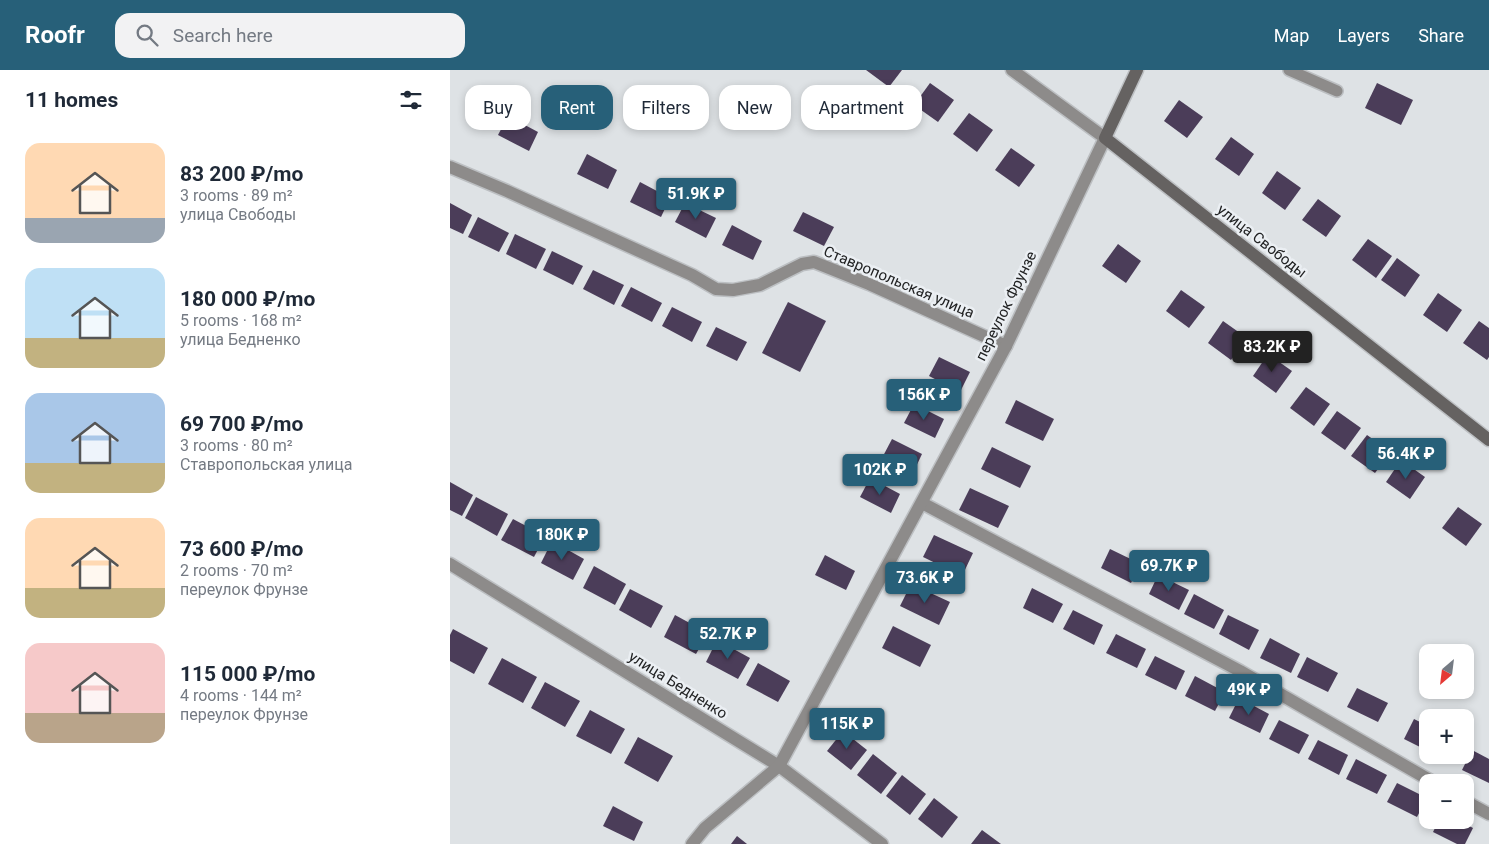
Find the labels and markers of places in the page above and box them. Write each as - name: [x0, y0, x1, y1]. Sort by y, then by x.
- pin: 51.9K ₽: [650, 178, 742, 220]
- pin: 83.2K ₽: [1226, 330, 1318, 373]
- pin: 156K ₽: [883, 378, 965, 421]
- pin: 56.4K ₽: [1360, 438, 1452, 480]
- pin: 102K ₽: [839, 454, 921, 496]
- pin: 180K ₽: [521, 518, 603, 561]
- pin: 69.7K ₽: [1123, 550, 1215, 592]
- pin: 73.6K ₽: [879, 562, 971, 604]
- pin: 52.7K ₽: [682, 618, 774, 660]
- pin: 49K ₽: [1214, 674, 1284, 716]
- pin: 115K ₽: [806, 708, 888, 750]

